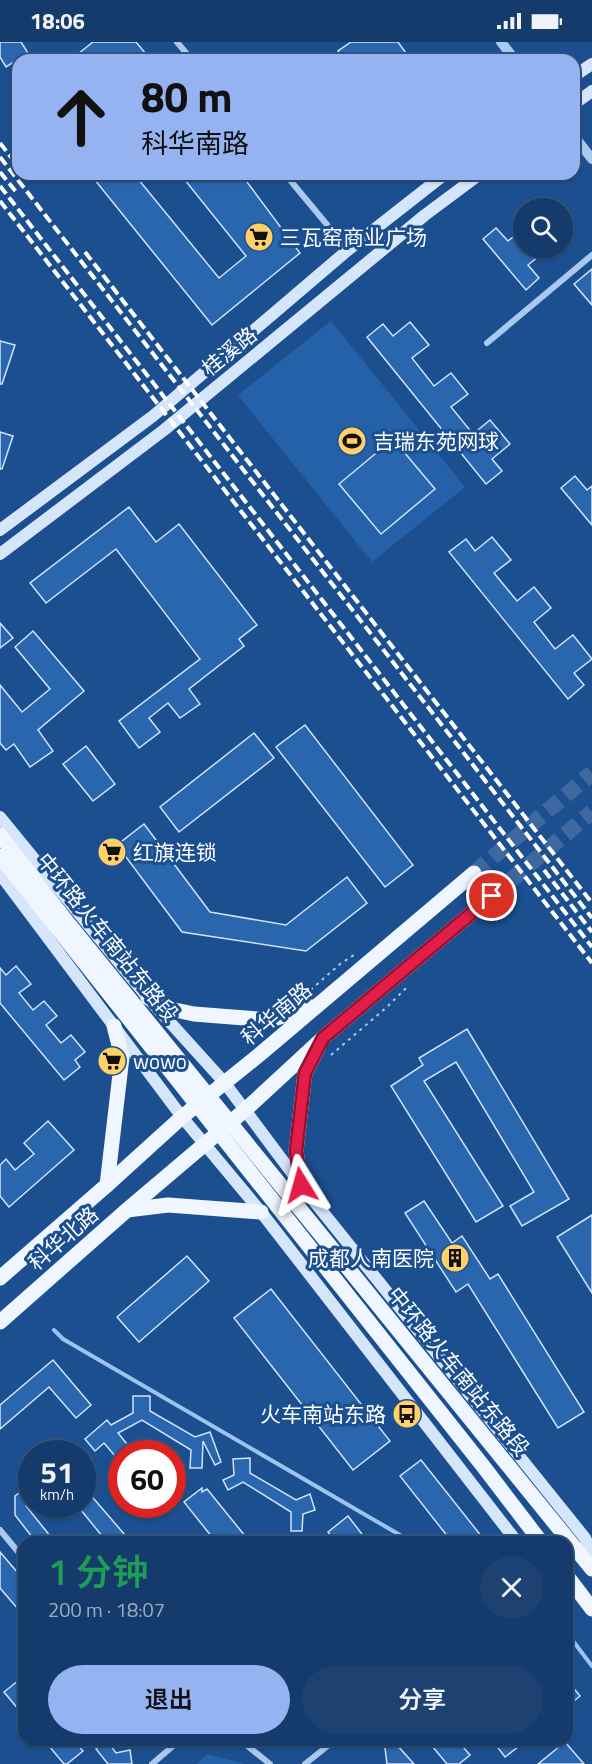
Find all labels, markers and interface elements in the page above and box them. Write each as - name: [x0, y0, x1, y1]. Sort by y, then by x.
- text: 18:06: [30, 4, 85, 38]
- text: 80 m: [141, 64, 233, 128]
- icon: ahead: [42, 78, 120, 156]
- text: 科华南路: [141, 122, 249, 163]
- map controls: [513, 198, 573, 258]
- button: search: [513, 198, 573, 258]
- supermarket icon: 三瓦窑商业广场: [243, 221, 275, 253]
- place label: 三瓦窑商业广场: [280, 221, 427, 253]
- street label: 桂溪路: [194, 319, 264, 383]
- sports icon: 吉瑞东苑网球: [336, 425, 368, 457]
- place label: 吉瑞东苑网球: [373, 425, 499, 457]
- supermarket icon: 红旗连锁: [96, 836, 128, 868]
- place label: 红旗连锁: [133, 836, 217, 868]
- street label: 中环路火车南站东路段: [29, 845, 187, 1029]
- pin: [466, 870, 517, 921]
- icon: arrive: [475, 879, 508, 912]
- street label: 科华南路: [234, 974, 318, 1052]
- supermarket icon: wowo: [96, 1045, 128, 1077]
- place label: wowo: [133, 1045, 187, 1077]
- position arrow: [269, 1153, 333, 1217]
- street label: 科华北路: [21, 1198, 105, 1278]
- place label: 成都人南医院: [308, 1242, 434, 1274]
- building icon: 成都人南医院: [439, 1242, 471, 1274]
- street label: 中环路火车南站东路段: [380, 1279, 538, 1463]
- place label: 火车南站东路: [260, 1398, 386, 1430]
- bus stop icon: 火车南站东路: [391, 1398, 423, 1430]
- speed limit sign: 60: [108, 1440, 186, 1518]
- text: 51: [40, 1449, 74, 1495]
- text: km/h: [40, 1483, 74, 1506]
- text: 1 分钟: [48, 1544, 148, 1599]
- button: close: [480, 1556, 543, 1619]
- text: 200 m · 18:07: [48, 1594, 165, 1625]
- button: 退出: [48, 1665, 290, 1734]
- button: 分享: [302, 1665, 543, 1734]

